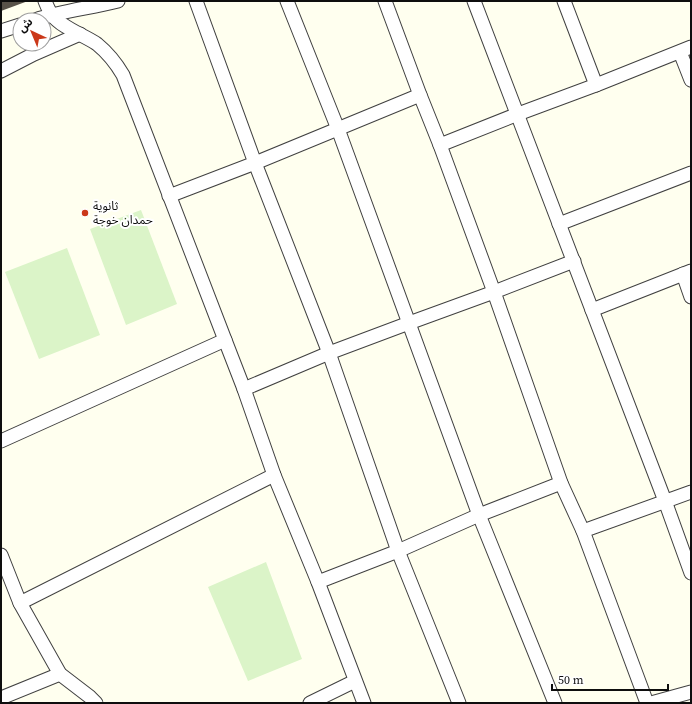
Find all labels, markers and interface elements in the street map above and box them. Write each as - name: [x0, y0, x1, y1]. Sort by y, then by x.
- north arrow: [12, 12, 52, 52]
- text: ش: [15, 15, 36, 36]
- place label: ثانوية حمدان خوجة: [93, 198, 153, 228]
- marker: ثانوية حمدان خوجة: [80, 208, 90, 218]
- scale bar: [552, 666, 668, 692]
- text: 50 m: [558, 672, 584, 688]

